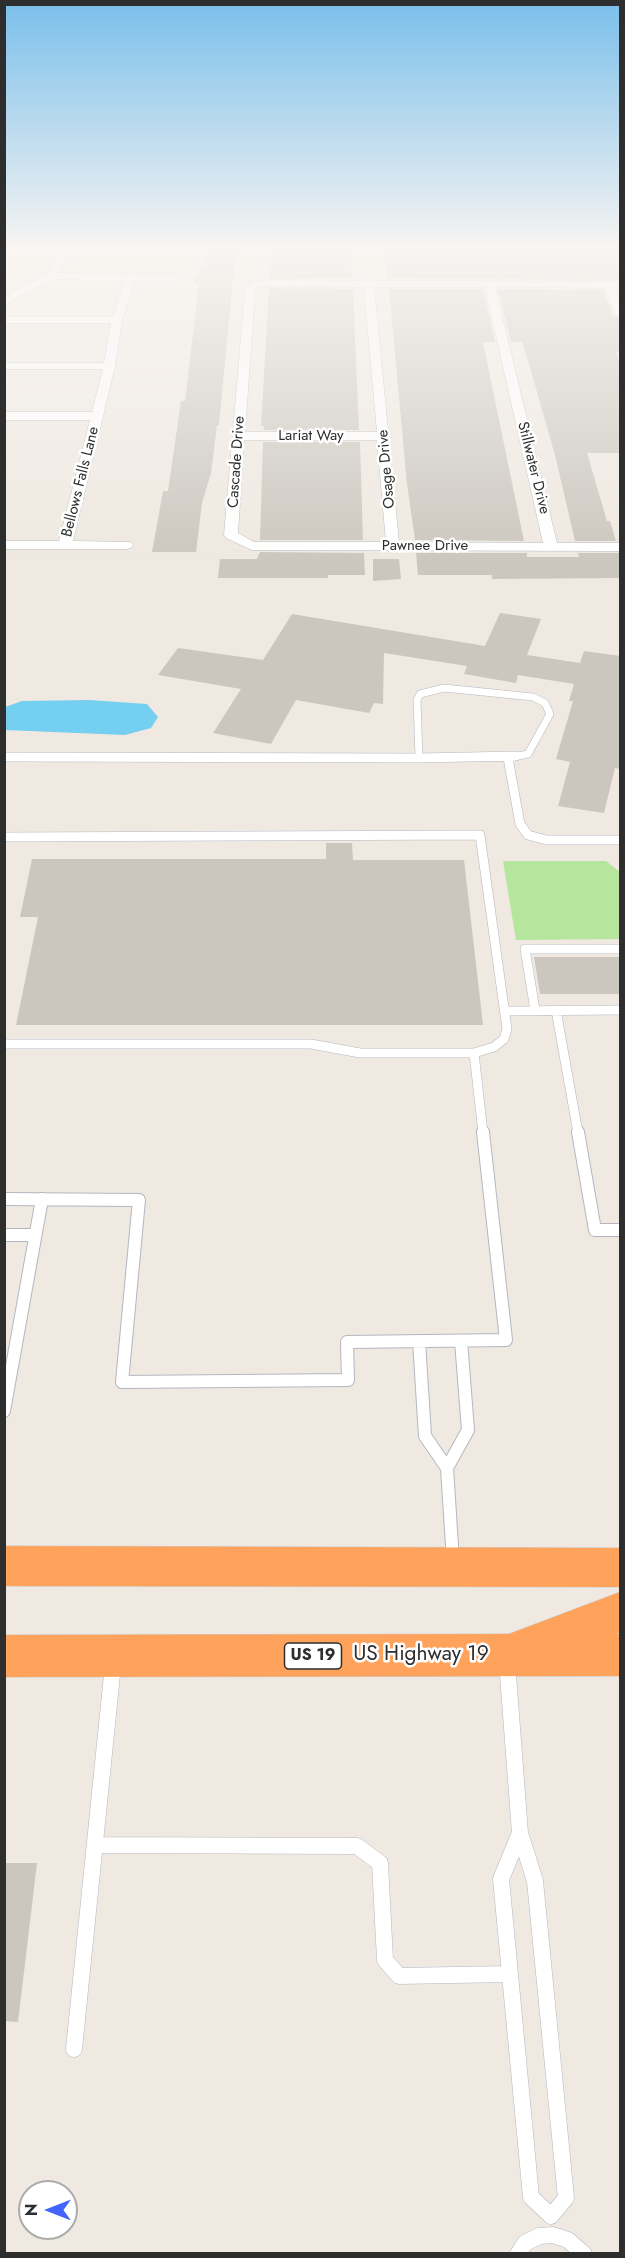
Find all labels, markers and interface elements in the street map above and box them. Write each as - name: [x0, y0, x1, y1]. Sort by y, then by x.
- street label: Cascade Drive: [225, 415, 249, 509]
- street label: Stillwater Drive: [513, 420, 553, 516]
- street label: Bellows Falls Lane: [59, 425, 103, 539]
- street label: Lariat Way: [278, 427, 344, 445]
- street label: Osage Drive: [375, 429, 399, 509]
- street label: Pawnee Drive: [382, 537, 468, 555]
- street label: US Highway 19: [353, 1642, 489, 1668]
- road number: US 19: [284, 1643, 342, 1669]
- north arrow: [18, 2180, 78, 2240]
- text: N: [20, 2204, 43, 2216]

